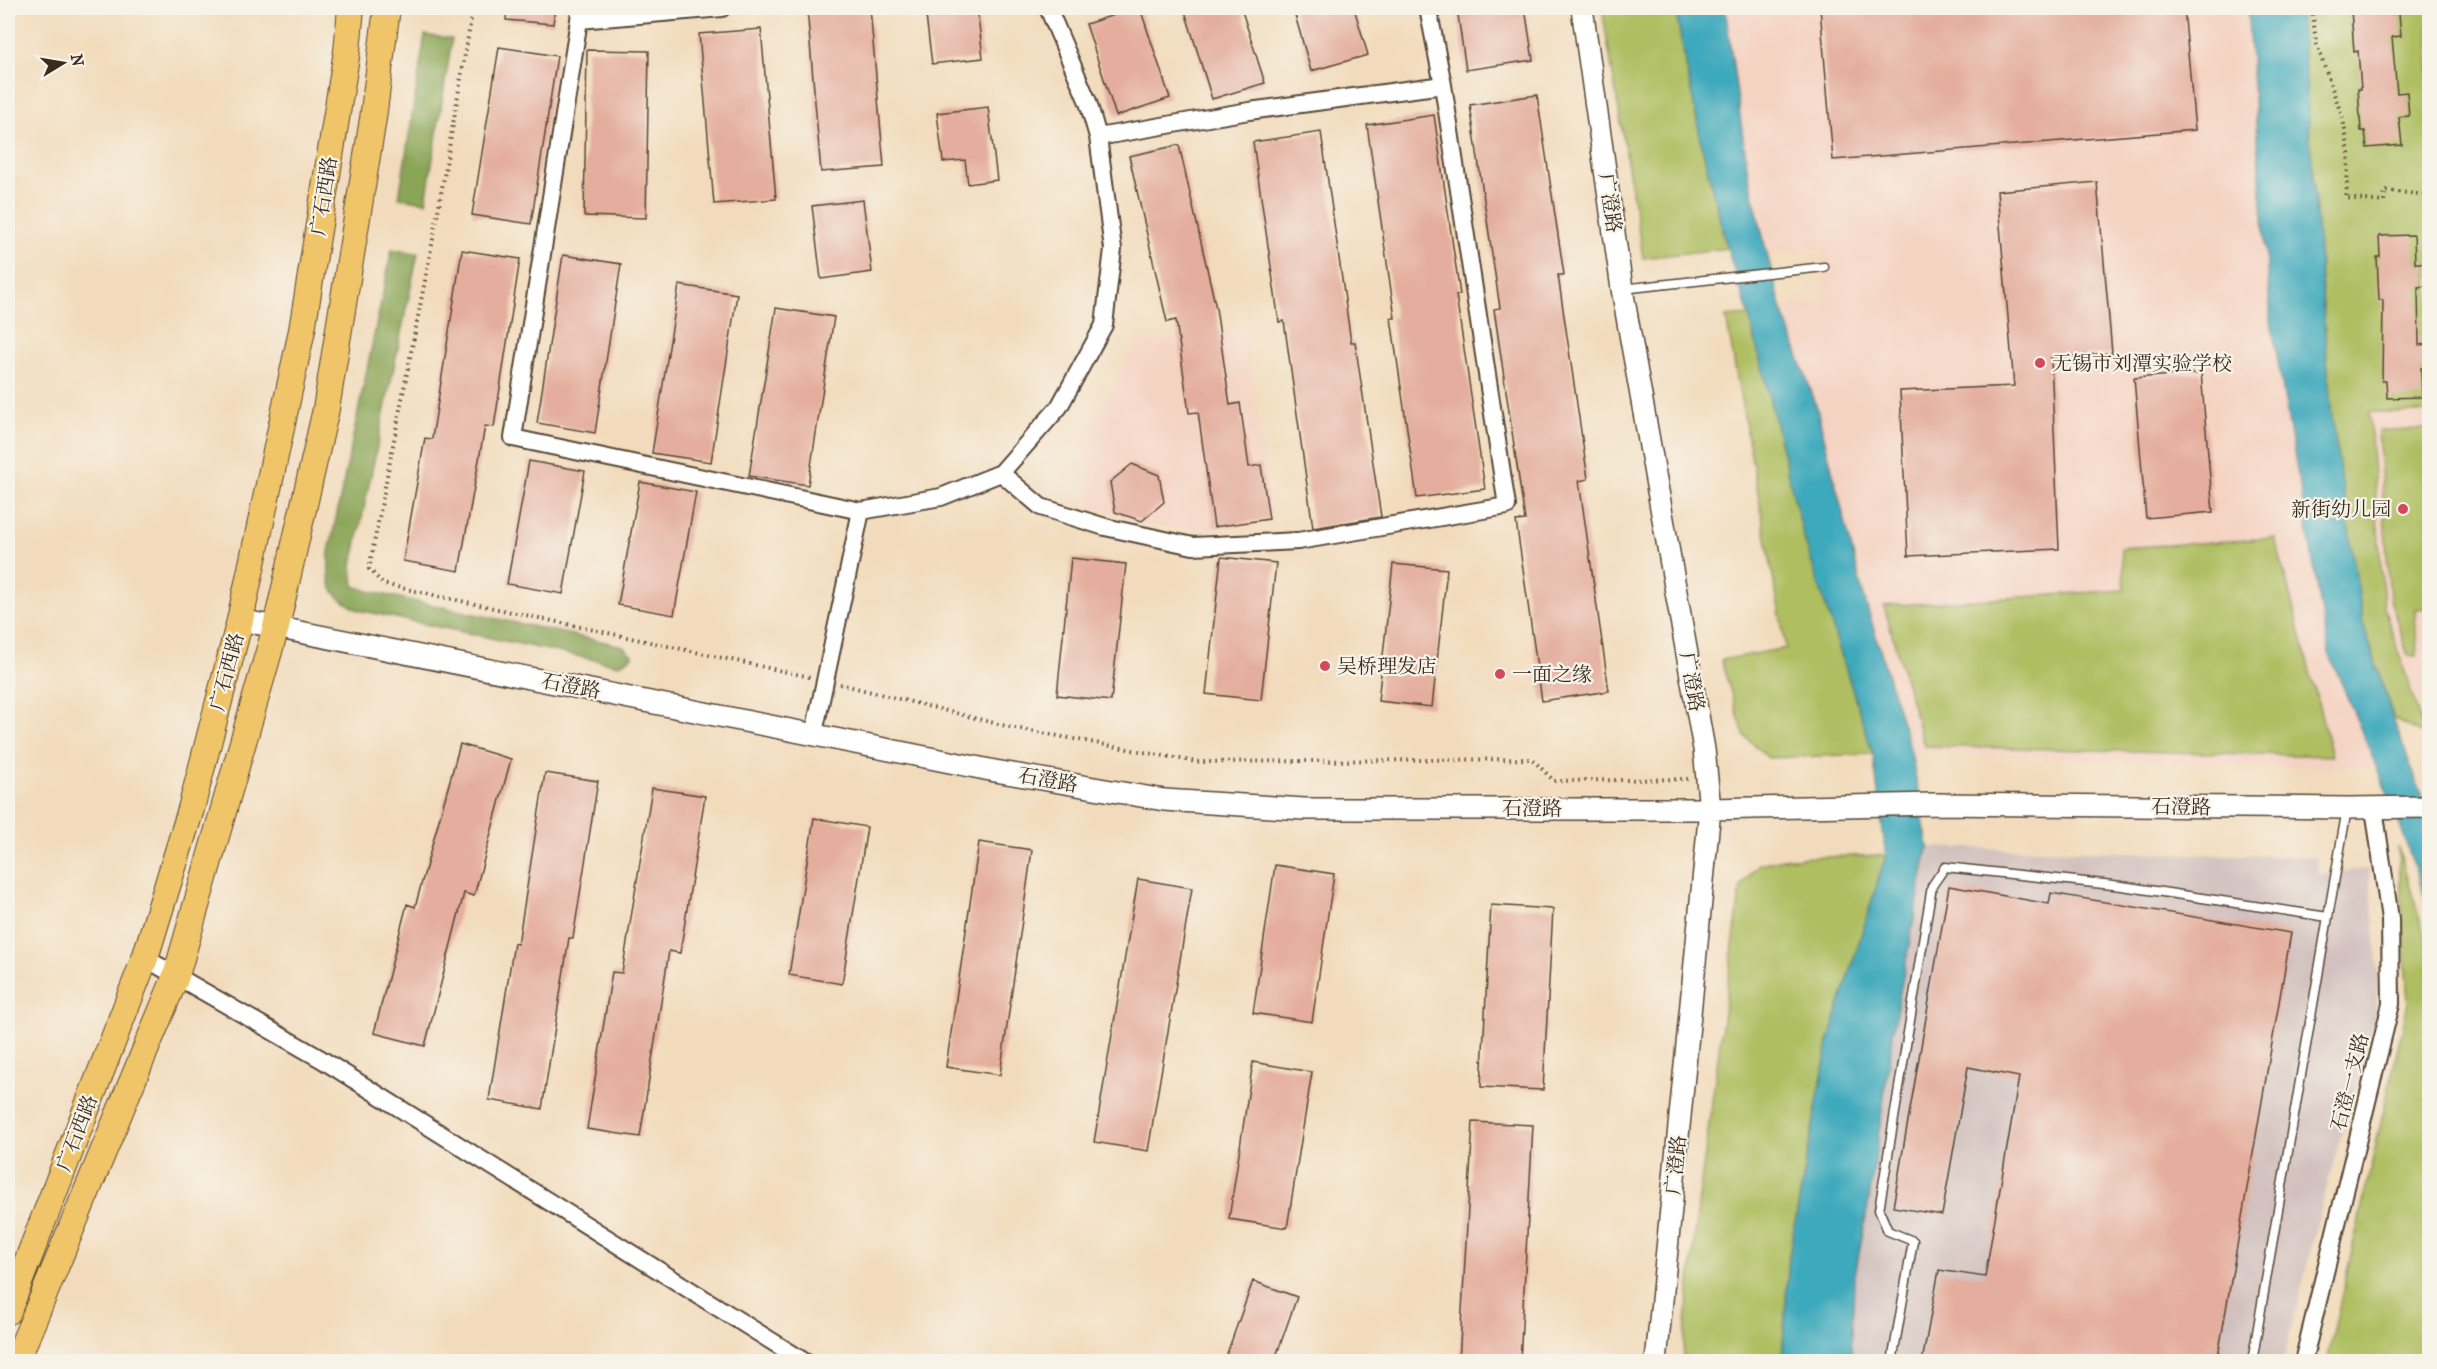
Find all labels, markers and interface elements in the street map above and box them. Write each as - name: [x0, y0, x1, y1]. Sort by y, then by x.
- north arrow: [33, 33, 93, 93]
- text: N: [67, 52, 88, 69]
- street label: 广石西路: [306, 155, 342, 237]
- street label: 广澄路: [1594, 172, 1626, 234]
- place label: 无锡市刘潭实验学校: [2052, 352, 2232, 375]
- marker: 无锡市刘潭实验学校: [2033, 356, 2047, 370]
- place label: 新街幼儿园: [2291, 498, 2391, 521]
- marker: 新街幼儿园: [2396, 502, 2410, 516]
- street label: 广石西路: [206, 630, 248, 714]
- street label: 广澄路: [1675, 650, 1709, 714]
- place label: 吴桥理发店: [1337, 655, 1437, 678]
- marker: 吴桥理发店: [1318, 659, 1332, 673]
- place label: 一面之缘: [1512, 663, 1592, 686]
- marker: 一面之缘: [1493, 667, 1507, 681]
- street label: 石澄路: [539, 669, 603, 703]
- street label: 石澄路: [1016, 763, 1080, 797]
- street label: 石澄路: [2151, 795, 2211, 819]
- street label: 石澄路: [1502, 797, 1562, 820]
- street label: 石澄一支路: [2327, 1031, 2373, 1133]
- street label: 广石西路: [52, 1092, 102, 1174]
- street label: 广澄路: [1661, 1134, 1691, 1196]

